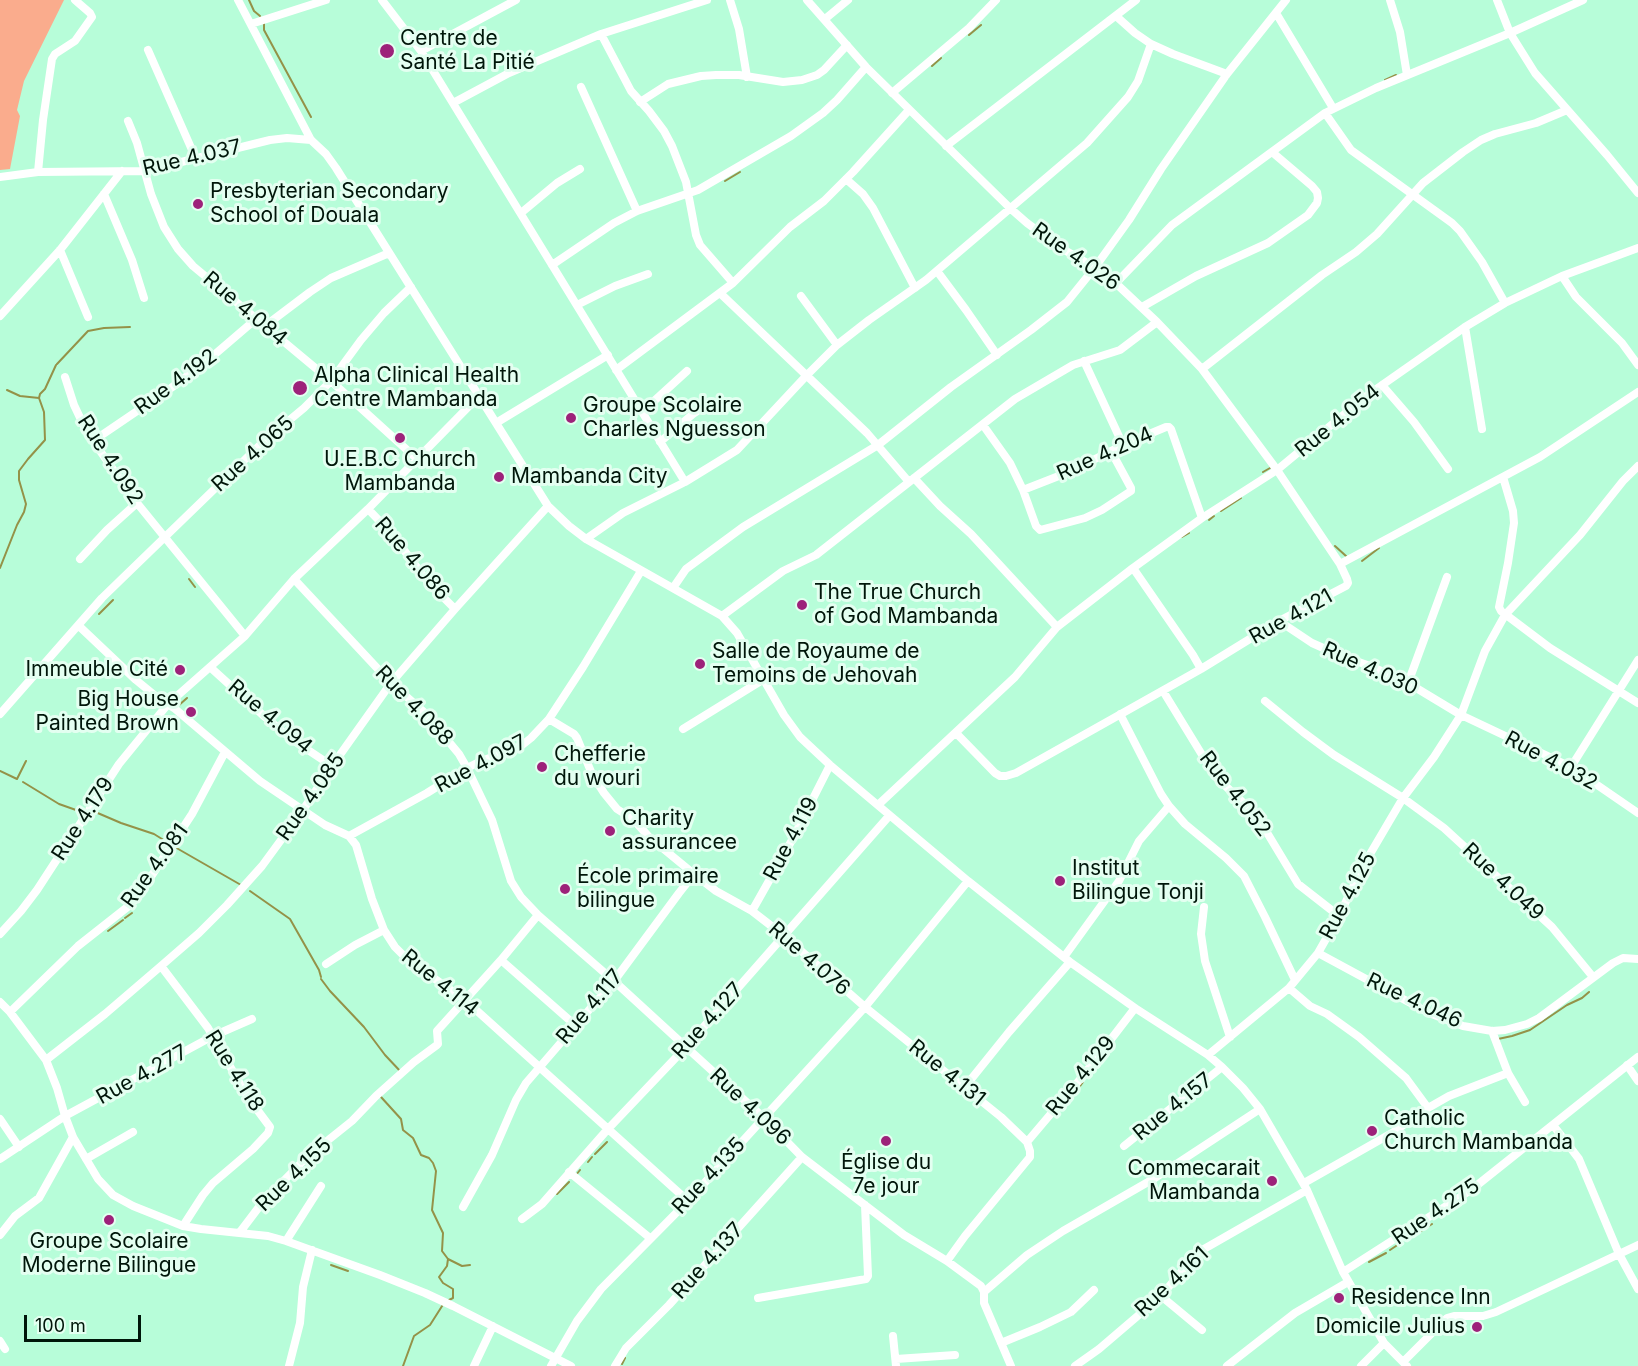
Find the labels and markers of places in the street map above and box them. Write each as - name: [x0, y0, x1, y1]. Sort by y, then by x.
- place label: Centre de Santé La Pitié: [400, 26, 535, 76]
- marker: Centre de Santé La Pitié: [378, 42, 396, 60]
- place label: Presbyterian Secondary School of Douala: [210, 179, 449, 229]
- marker: Presbyterian Secondary School of Douala: [191, 197, 205, 211]
- place label: Alpha Clinical Health Centre Mambanda: [314, 363, 519, 413]
- marker: Alpha Clinical Health Centre Mambanda: [291, 379, 309, 397]
- place label: Groupe Scolaire Charles Nguesson: [583, 393, 766, 443]
- marker: Groupe Scolaire Charles Nguesson: [564, 411, 578, 425]
- marker: U.E.B.C Church Mambanda: [393, 431, 407, 445]
- place label: U.E.B.C Church Mambanda: [324, 447, 476, 497]
- place label: Mambanda City: [511, 464, 667, 490]
- marker: Mambanda City: [492, 470, 506, 484]
- place label: The True Church of God Mambanda: [814, 580, 998, 630]
- marker: The True Church of God Mambanda: [795, 598, 809, 612]
- place label: Salle de Royaume de Temoins de Jehovah: [712, 639, 920, 689]
- place label: Immeuble Cité: [25, 657, 168, 683]
- marker: Salle de Royaume de Temoins de Jehovah: [693, 657, 707, 671]
- marker: Immeuble Cité: [173, 663, 187, 677]
- place label: Big House Painted Brown: [36, 687, 179, 737]
- marker: Big House Painted Brown: [184, 705, 198, 719]
- place label: Chefferie du wouri: [554, 742, 646, 792]
- marker: Chefferie du wouri: [535, 760, 549, 774]
- place label: Charity assurancee: [622, 806, 737, 856]
- marker: Charity assurancee: [603, 824, 617, 838]
- place label: Institut Bilingue Tonji: [1072, 856, 1204, 906]
- place label: École primaire bilingue: [577, 864, 719, 914]
- marker: Institut Bilingue Tonji: [1053, 874, 1067, 888]
- marker: École primaire bilingue: [558, 882, 572, 896]
- place label: Catholic Church Mambanda: [1384, 1106, 1573, 1156]
- marker: Catholic Church Mambanda: [1365, 1124, 1379, 1138]
- marker: Église du 7e jour: [879, 1134, 893, 1148]
- place label: Église du 7e jour: [841, 1150, 931, 1200]
- place label: Commecarait Mambanda: [1127, 1156, 1260, 1206]
- marker: Commecarait Mambanda: [1265, 1174, 1279, 1188]
- marker: Groupe Scolaire Moderne Bilingue: [102, 1213, 116, 1227]
- place label: Groupe Scolaire Moderne Bilingue: [22, 1229, 196, 1279]
- place label: Residence Inn: [1351, 1285, 1491, 1311]
- marker: Residence Inn: [1332, 1291, 1346, 1305]
- place label: Domicile Julius: [1315, 1314, 1465, 1340]
- marker: Domicile Julius: [1470, 1320, 1484, 1334]

